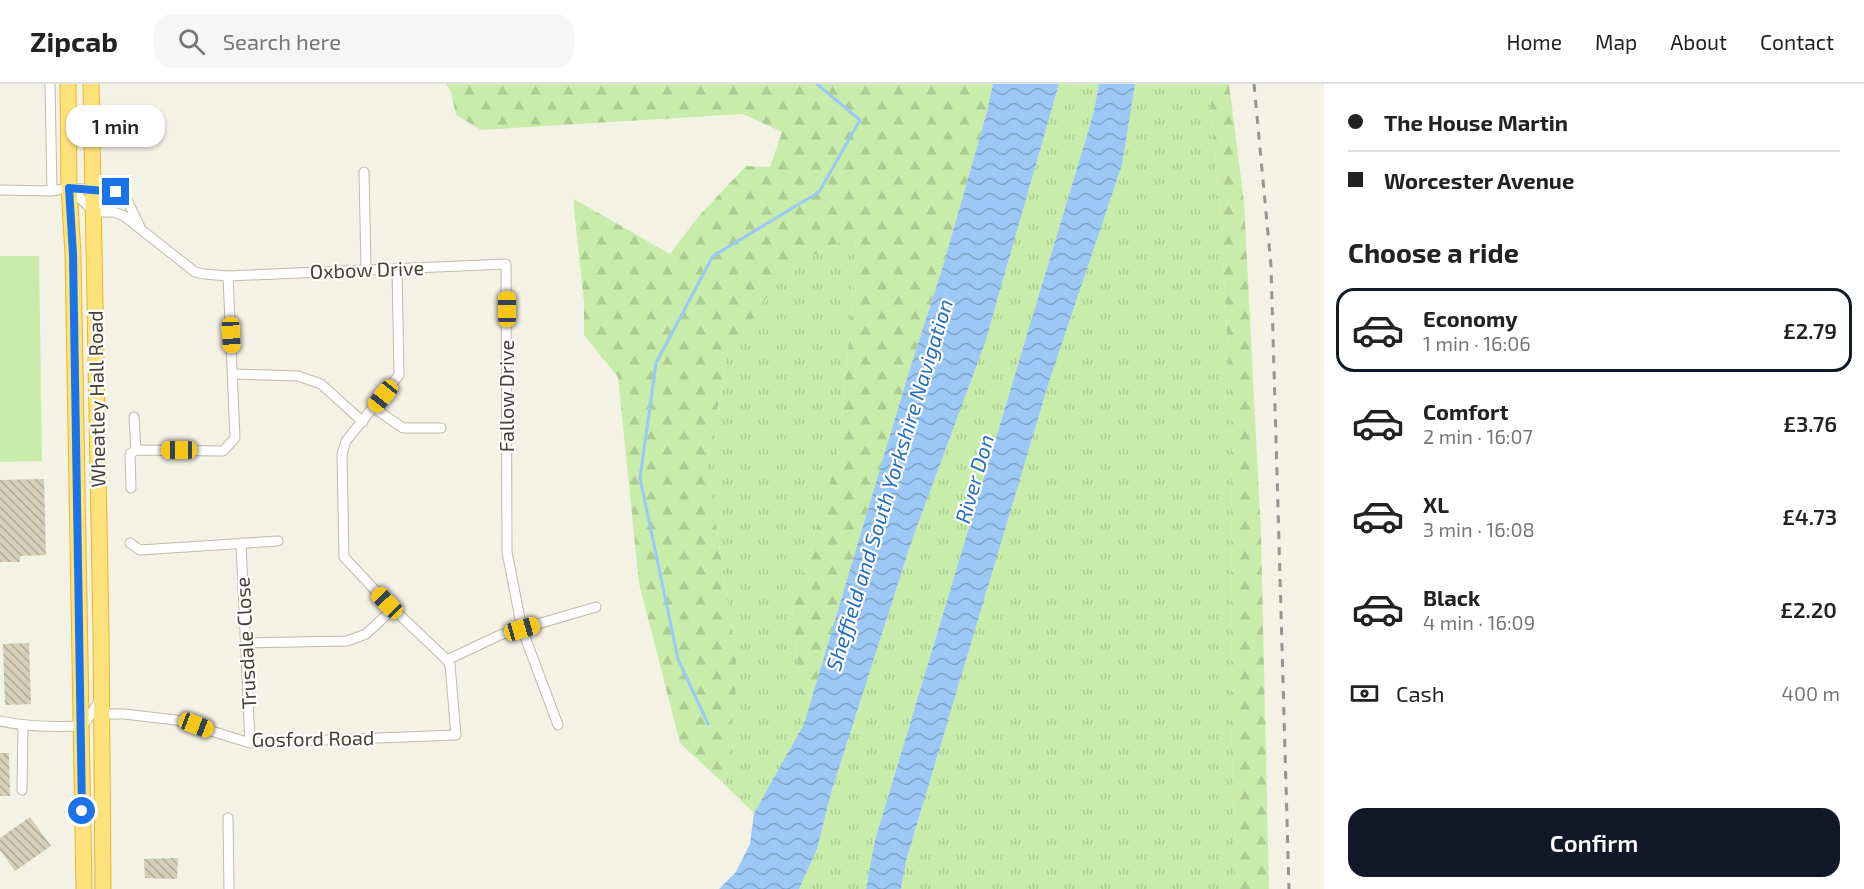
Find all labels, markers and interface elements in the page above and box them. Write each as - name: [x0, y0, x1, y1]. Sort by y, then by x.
- search box: [154, 14, 574, 68]
- text: Zipcab: [30, 24, 118, 58]
- icon: search: [175, 25, 208, 58]
- text: Search here: [223, 28, 341, 54]
- text: Home: [1506, 29, 1562, 54]
- text: Map: [1595, 29, 1637, 54]
- text: About: [1670, 29, 1727, 54]
- text: Contact: [1760, 29, 1834, 54]
- callout: 1 min: [66, 105, 166, 147]
- text: The House Martin: [1384, 109, 1568, 135]
- text: 1 min: [92, 114, 139, 138]
- text: Worcester Avenue: [1384, 167, 1574, 193]
- route end: [102, 178, 129, 205]
- text: Choose a ride: [1348, 236, 1519, 268]
- street label: Oxbow Drive: [309, 255, 425, 283]
- car: [498, 291, 516, 327]
- water label: Sheffield and South Yorkshire Navigation: [820, 296, 957, 673]
- icon: car: [1351, 303, 1405, 357]
- text: Economy: [1423, 305, 1518, 331]
- street label: Wheatley Hall Road: [82, 310, 110, 488]
- car: [221, 317, 241, 353]
- text: £2.79: [1783, 317, 1837, 343]
- text: 1 min · 16:06: [1423, 331, 1531, 355]
- street label: Fallow Drive: [494, 340, 518, 452]
- car: [365, 376, 401, 416]
- icon: car: [1351, 396, 1405, 450]
- text: Comfort: [1423, 398, 1508, 424]
- text: £3.76: [1783, 410, 1837, 436]
- text: 2 min · 16:07: [1423, 424, 1533, 448]
- water label: River Don: [949, 431, 998, 526]
- car: [161, 441, 197, 459]
- icon: car: [1351, 489, 1405, 543]
- text: XL: [1423, 491, 1449, 517]
- text: £4.73: [1782, 503, 1837, 529]
- text: 3 min · 16:08: [1423, 517, 1535, 541]
- street label: Trusdale Close: [230, 576, 260, 710]
- icon: car: [1351, 582, 1405, 636]
- car: [368, 584, 406, 622]
- text: Black: [1423, 584, 1480, 610]
- text: £2.20: [1780, 596, 1837, 622]
- text: 4 min · 16:09: [1423, 610, 1535, 634]
- car: [502, 615, 542, 643]
- icon: cash: [1348, 677, 1381, 710]
- text: Cash: [1396, 680, 1445, 706]
- text: 400 m: [1782, 681, 1840, 705]
- car: [176, 710, 216, 740]
- street label: Gosford Road: [251, 725, 375, 751]
- route start: [68, 797, 95, 824]
- button: Confirm: [1348, 808, 1840, 877]

